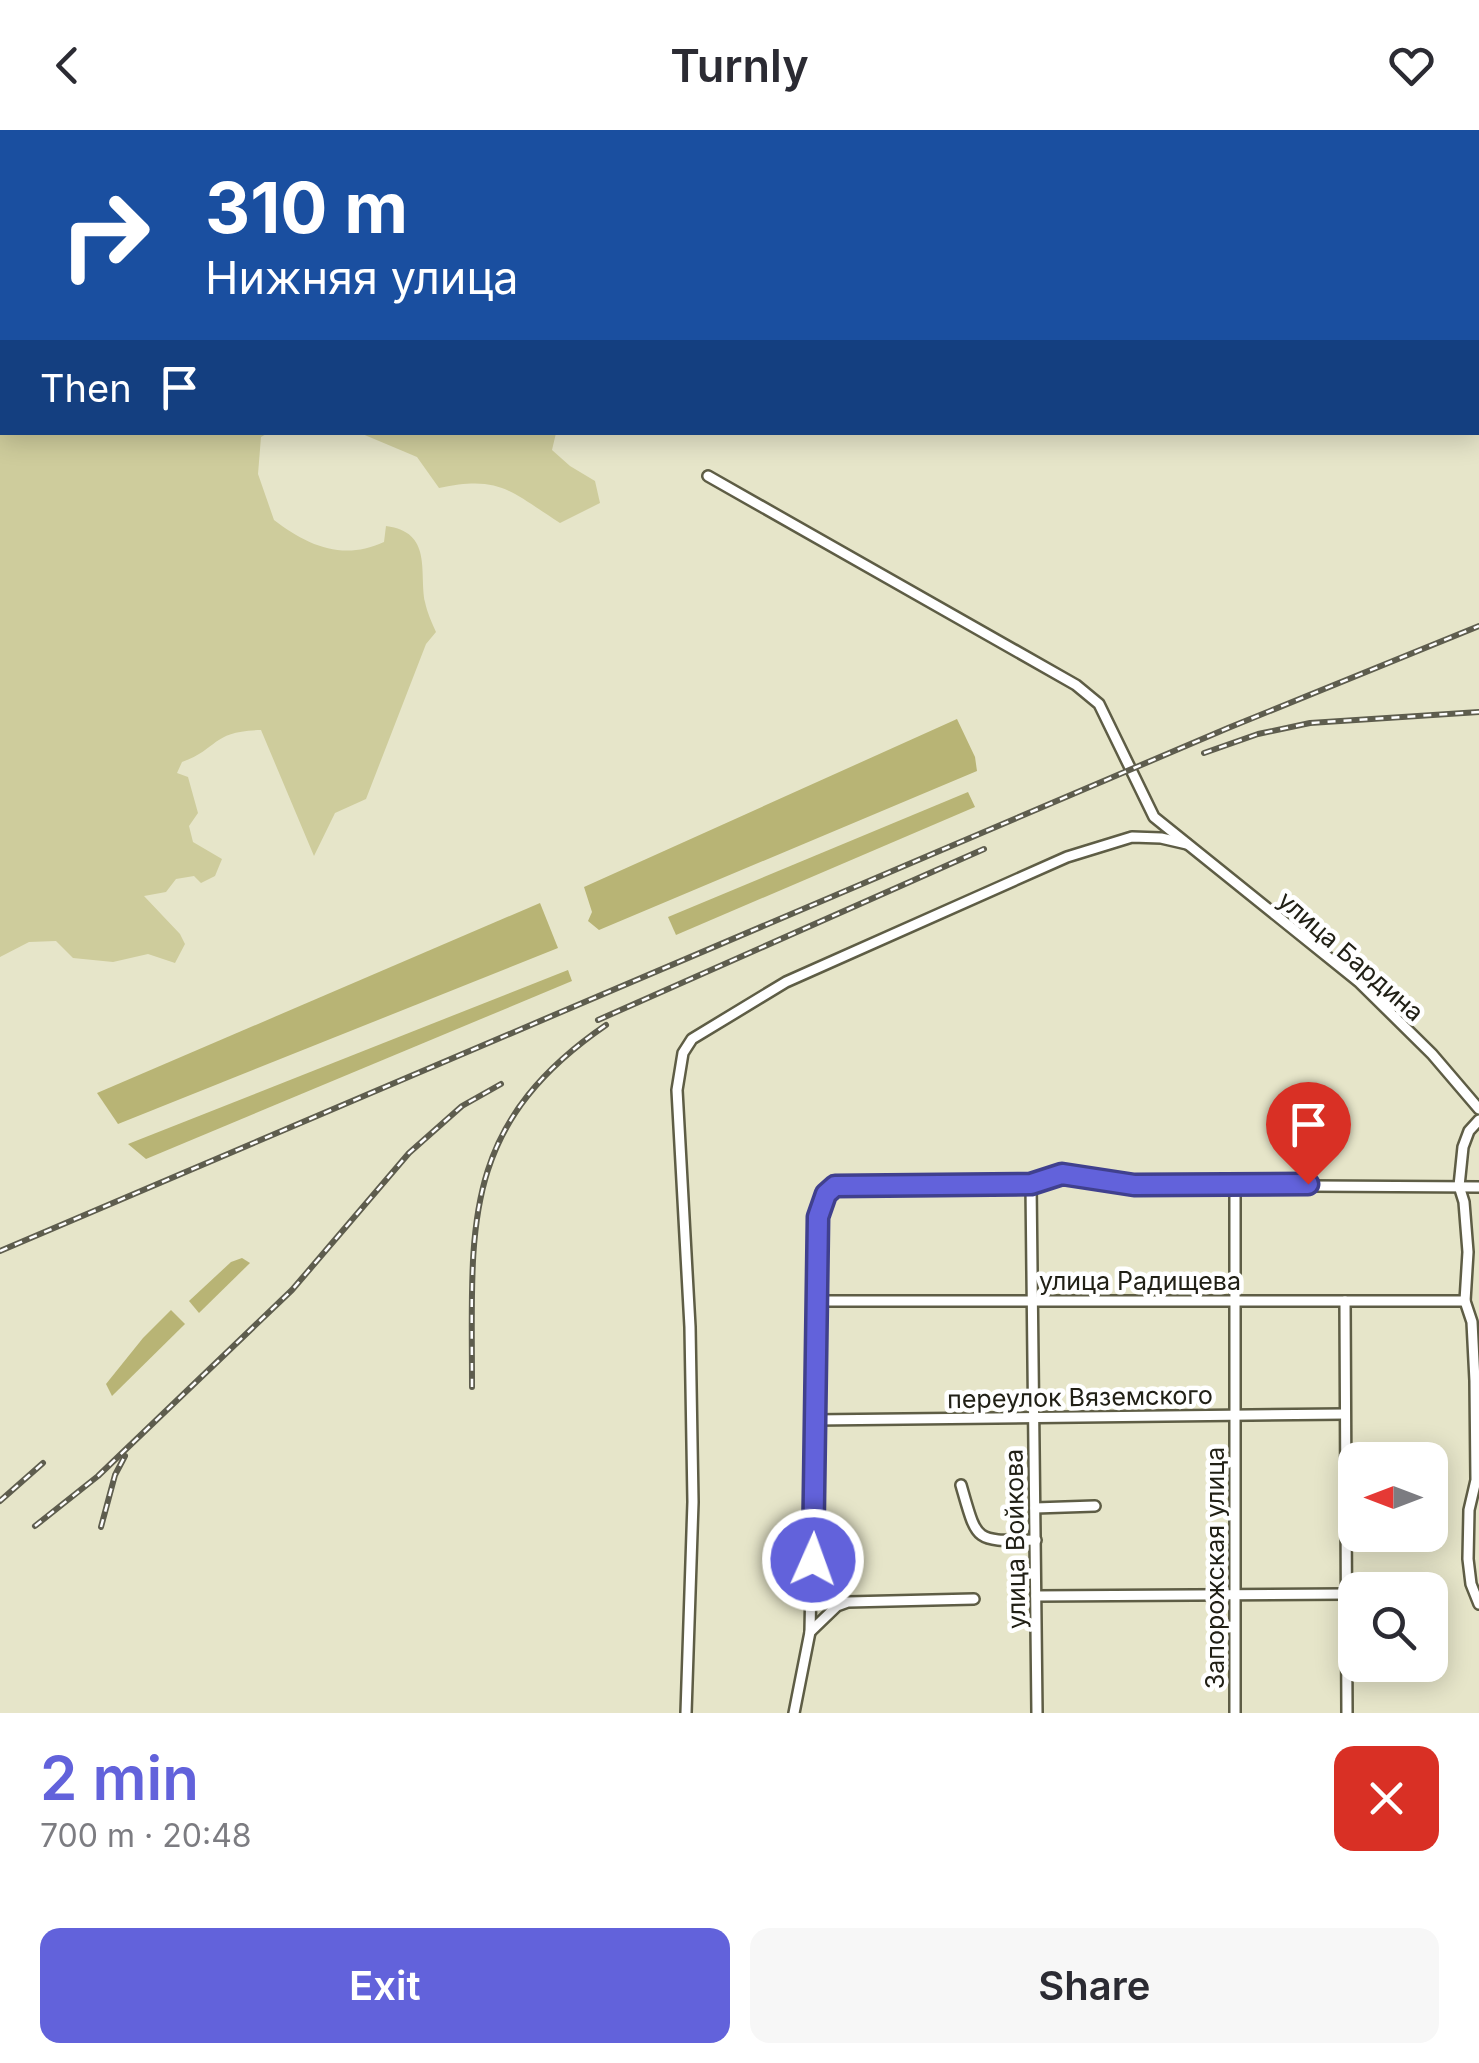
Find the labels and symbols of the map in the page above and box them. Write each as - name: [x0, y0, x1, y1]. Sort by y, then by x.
- street label: улица Бардина: [1272, 885, 1430, 1027]
- pin: [1266, 1082, 1351, 1185]
- street label: улица Радищева: [1039, 1266, 1241, 1296]
- street label: переулок Вяземского: [947, 1380, 1213, 1414]
- north arrow: [1338, 1442, 1448, 1552]
- street label: Запорожская улица: [1200, 1447, 1230, 1689]
- street label: улица Войкова: [998, 1449, 1032, 1629]
- position arrow: [761, 1508, 865, 1612]

